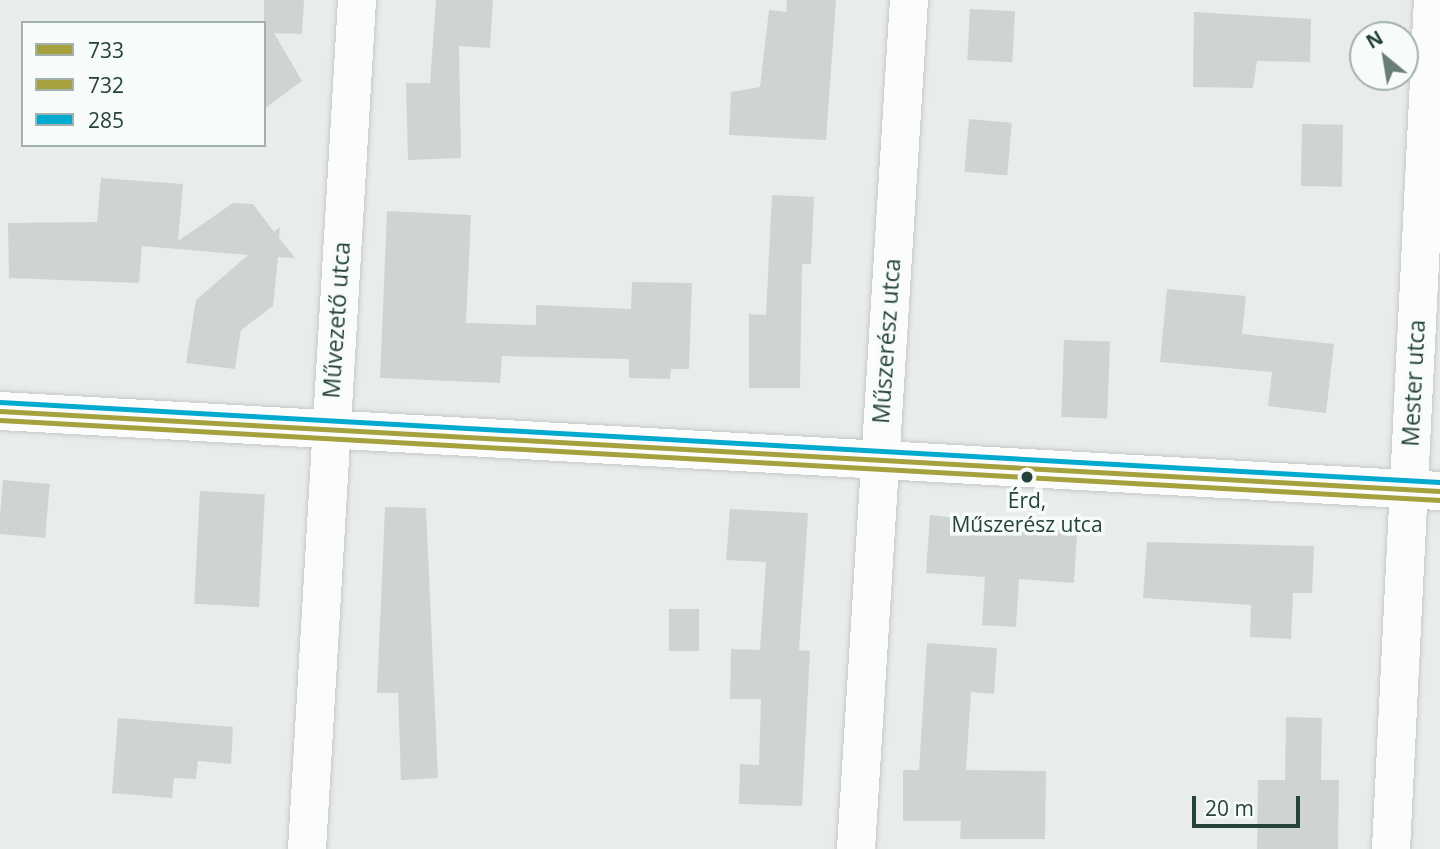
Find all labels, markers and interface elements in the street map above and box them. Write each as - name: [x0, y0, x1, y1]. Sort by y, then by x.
- legend: [21, 21, 266, 147]
- north arrow: [1349, 21, 1419, 91]
- text: N: [1361, 24, 1388, 55]
- text: 733: [88, 36, 124, 64]
- text: 732: [88, 71, 124, 99]
- text: 285: [88, 106, 124, 134]
- street label: Művezető utca: [317, 241, 355, 399]
- street label: Műszerész utca: [866, 257, 906, 425]
- street label: Mester utca: [1396, 319, 1430, 447]
- marker: Érd, Műszerész utca: [1020, 470, 1034, 484]
- place label: Érd, Műszerész utca: [951, 487, 1103, 537]
- scale bar: [1195, 782, 1304, 826]
- text: 20 m: [1205, 794, 1254, 822]

